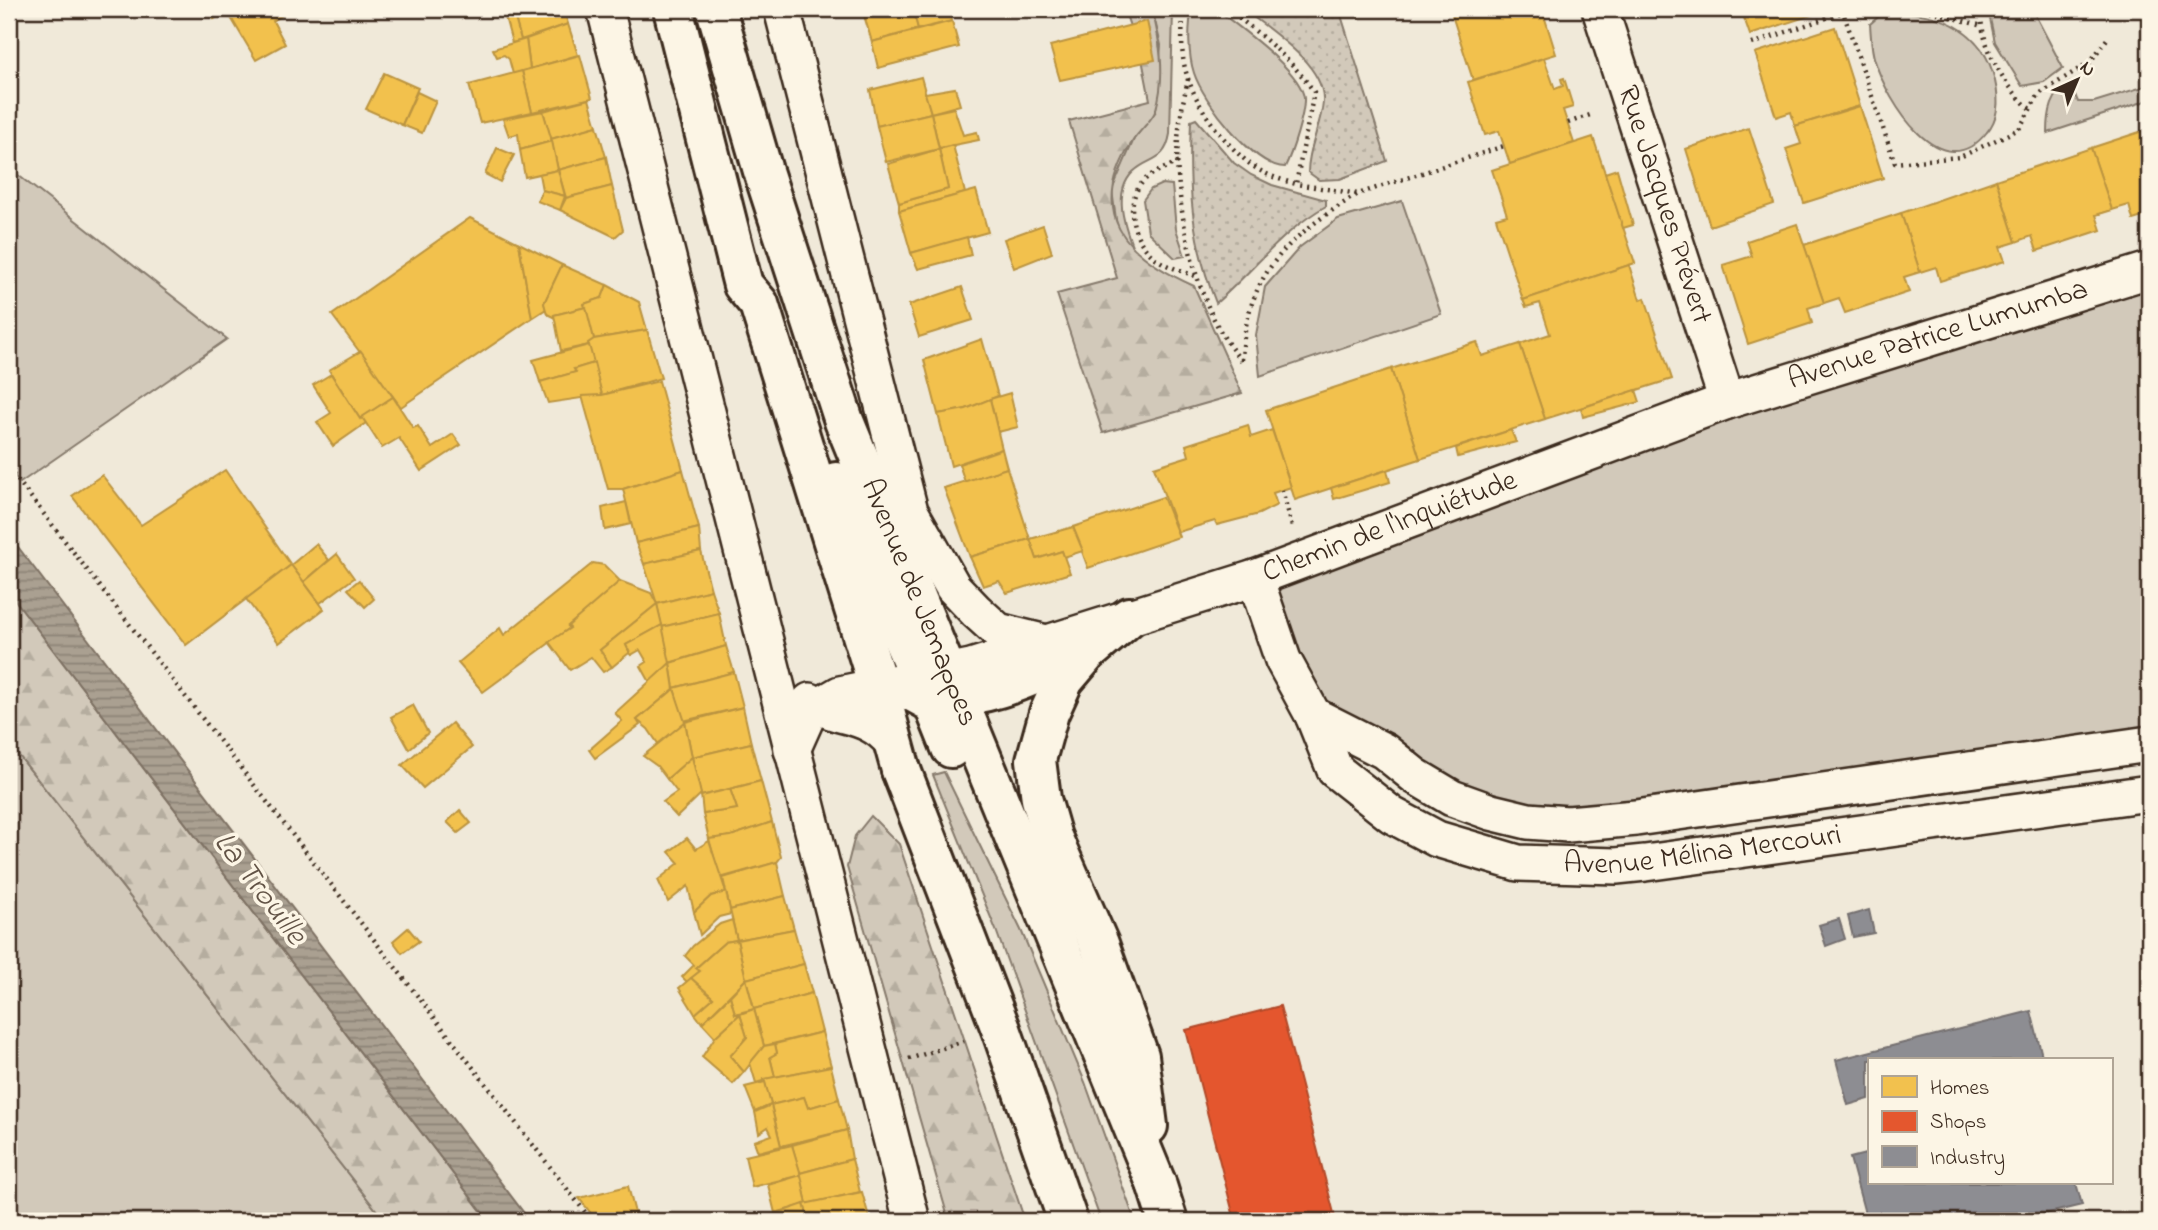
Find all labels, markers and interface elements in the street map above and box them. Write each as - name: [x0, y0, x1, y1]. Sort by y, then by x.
- north arrow: [2042, 46, 2112, 116]
- text: N: [2073, 55, 2101, 84]
- street label: Rue Jacques Prévert: [1604, 80, 1723, 330]
- street label: Avenue Patrice Lumumba: [1783, 268, 2094, 403]
- street label: Chemin de l'Inquiétude: [1256, 459, 1524, 595]
- street label: Avenue de Jemappes: [848, 472, 989, 733]
- street label: Avenue Mélina Mercouri: [1563, 814, 1844, 888]
- water label: La Trouille: [201, 823, 318, 957]
- legend: [1868, 1058, 2112, 1184]
- text: Homes: [1930, 1074, 1990, 1104]
- text: Shops: [1930, 1108, 1987, 1138]
- text: Industry: [1930, 1144, 2005, 1176]

